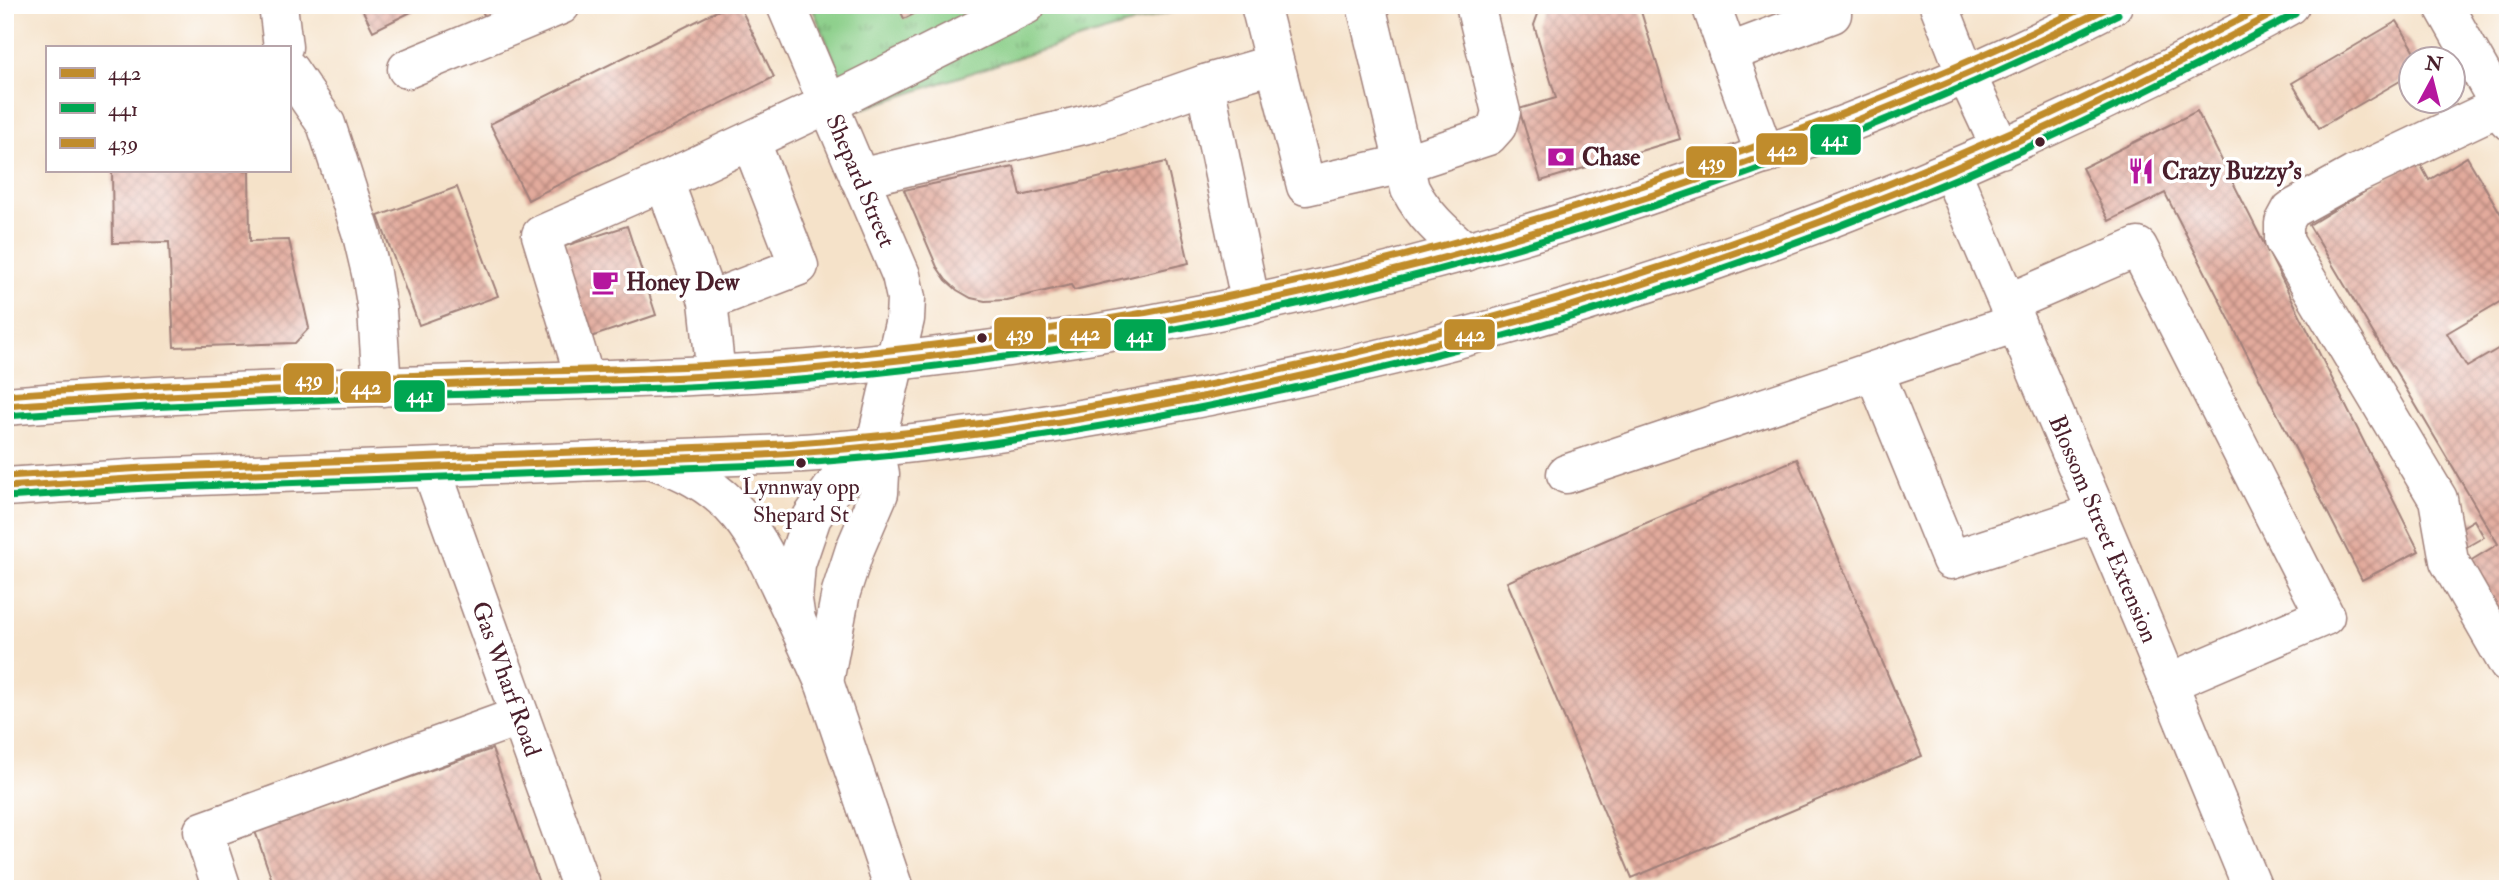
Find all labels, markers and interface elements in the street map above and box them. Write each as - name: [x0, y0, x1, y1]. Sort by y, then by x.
- legend: [46, 46, 290, 172]
- north arrow: [2398, 46, 2468, 116]
- text: N: [2423, 51, 2445, 77]
- text: 442: [108, 60, 141, 87]
- text: 441: [108, 96, 138, 123]
- street label: Shepard Street: [818, 110, 902, 252]
- line badge: 441: [1809, 123, 1862, 156]
- text: 441: [1820, 128, 1849, 152]
- text: 439: [108, 130, 138, 157]
- line badge: 442: [1755, 132, 1809, 166]
- unlabelled marker: [2033, 135, 2047, 149]
- text: 442: [1766, 138, 1797, 162]
- bank icon: Chase: [1546, 142, 1576, 172]
- place label: Chase: [1582, 142, 1640, 173]
- line badge: 439: [1685, 145, 1738, 179]
- text: 439: [1697, 151, 1726, 175]
- restaurant icon: Crazy Buzzy's: [2126, 156, 2156, 186]
- place label: Crazy Buzzy's: [2162, 156, 2302, 187]
- cafe icon: Honey Dew: [590, 267, 620, 297]
- place label: Honey Dew: [626, 267, 740, 298]
- line badge: 439: [993, 316, 1047, 350]
- line badge: 442: [1058, 317, 1112, 350]
- line badge: 441: [1113, 318, 1167, 352]
- line badge: 442: [1443, 318, 1496, 351]
- text: 439: [1005, 322, 1034, 346]
- text: 442: [1069, 322, 1100, 346]
- text: 442: [1454, 323, 1485, 347]
- text: 441: [1125, 324, 1154, 348]
- unlabelled marker: [975, 331, 989, 345]
- line badge: 439: [282, 362, 335, 396]
- text: 439: [294, 368, 323, 392]
- line badge: 442: [339, 370, 392, 404]
- text: 442: [350, 376, 381, 400]
- line badge: 441: [393, 379, 446, 413]
- text: 441: [405, 384, 434, 408]
- street label: Blossom Street Extension: [2041, 411, 2165, 648]
- marker: Lynnway opp Shepard St: [794, 456, 808, 470]
- place label: Lynnway opp Shepard St: [742, 473, 860, 530]
- street label: Gas Wharf Road: [464, 597, 548, 761]

